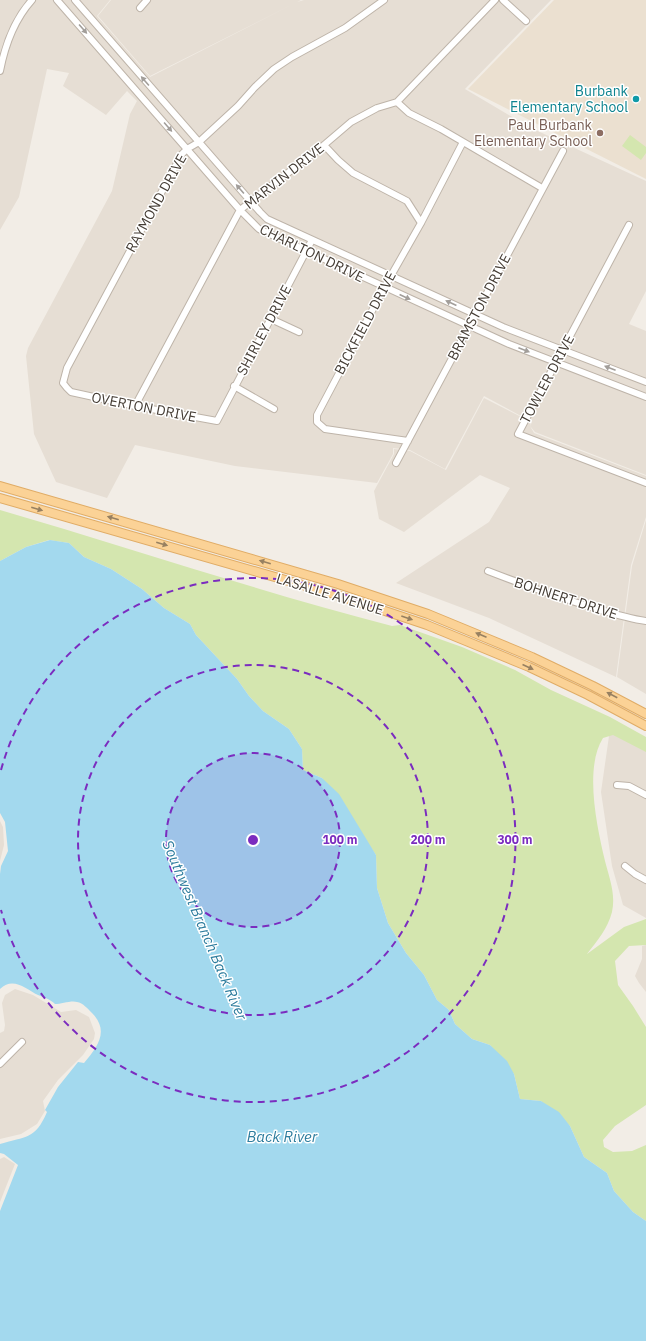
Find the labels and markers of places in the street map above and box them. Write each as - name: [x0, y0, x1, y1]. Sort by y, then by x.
- place label: Burbank Elementary School: [510, 82, 629, 116]
- marker: Burbank Elementary School: [631, 94, 641, 104]
- place label: Paul Burbank Elementary School: [474, 116, 593, 150]
- marker: Paul Burbank Elementary School: [595, 128, 605, 138]
- centre of rings: [246, 833, 260, 847]

